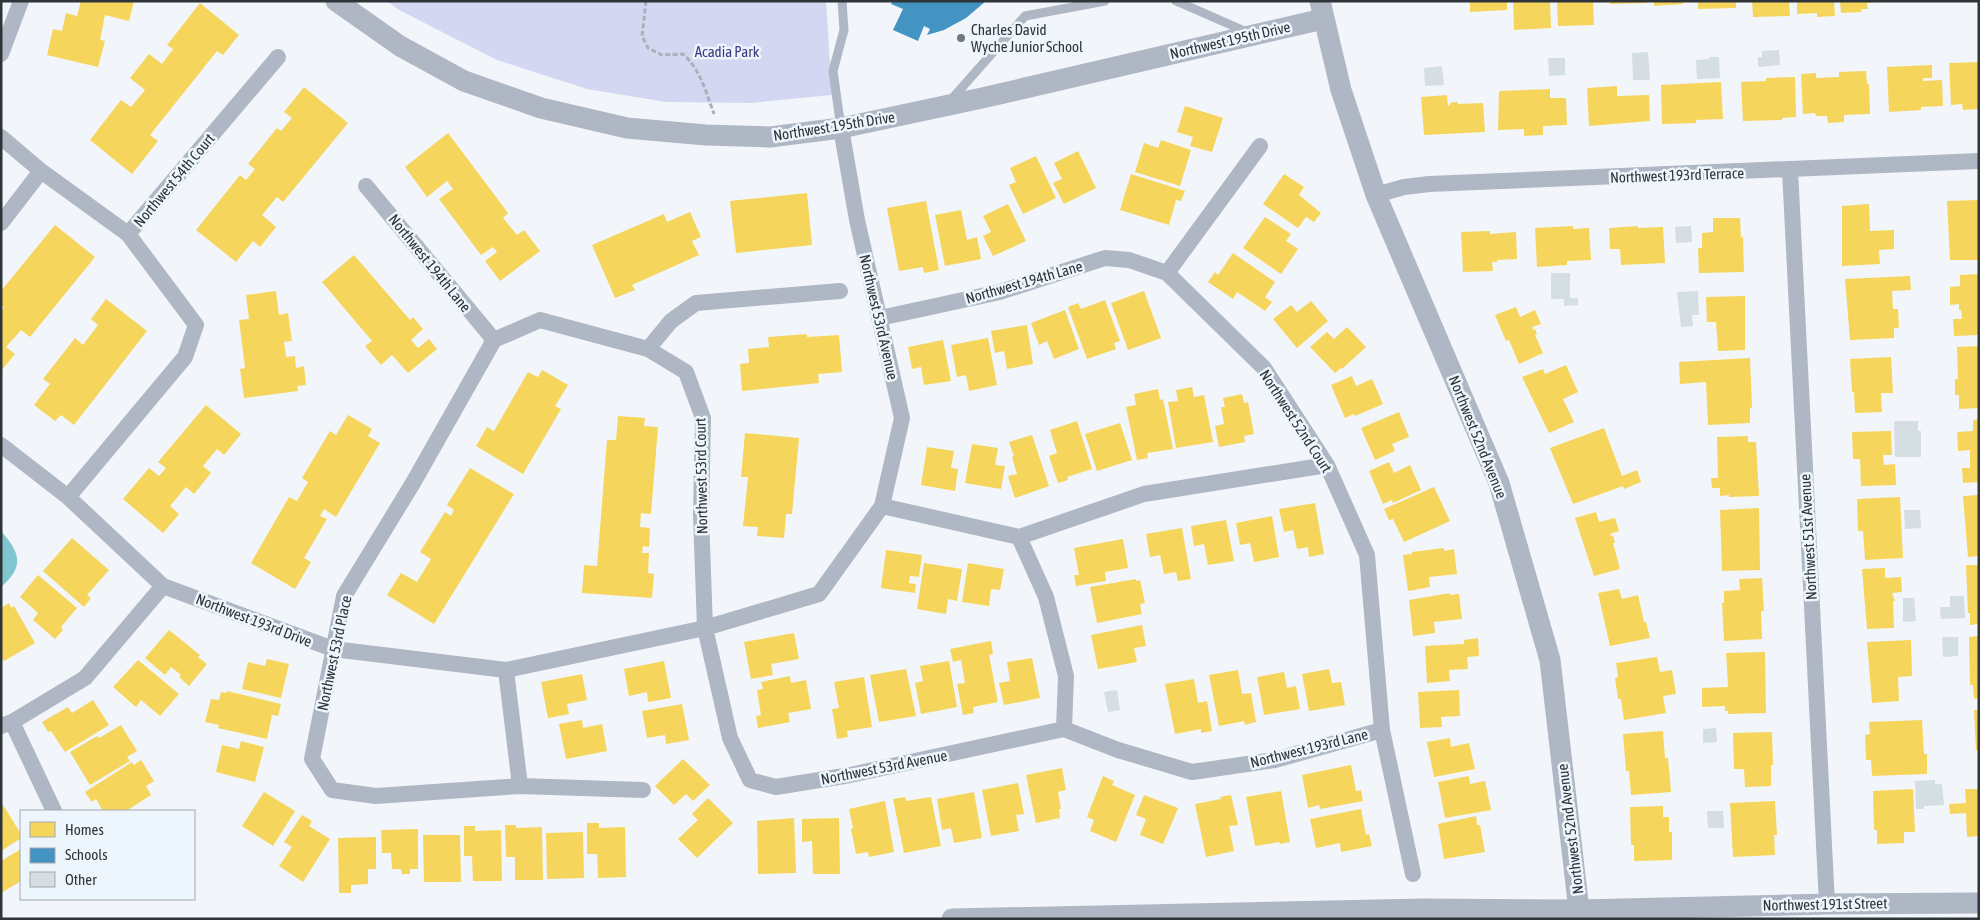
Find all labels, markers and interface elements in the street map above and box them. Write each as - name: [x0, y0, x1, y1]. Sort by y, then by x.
- street label: Northwest 195th Drive: [1168, 18, 1292, 62]
- place label: Charles David Wyche Junior School: [971, 21, 1083, 55]
- marker: Charles David Wyche Junior School: [955, 32, 967, 44]
- park label: Acadia Park: [695, 43, 760, 60]
- street label: Northwest 195th Drive: [772, 108, 896, 144]
- street label: Northwest 54th Court: [130, 130, 218, 230]
- street label: Northwest 193rd Terrace: [1610, 164, 1745, 186]
- street label: Northwest 194th Lane: [385, 211, 475, 315]
- street label: Northwest 53rd Avenue: [856, 253, 902, 382]
- street label: Northwest 194th Lane: [964, 257, 1085, 307]
- street label: Northwest 52nd Court: [1256, 366, 1336, 476]
- street label: Northwest 52nd Avenue: [1446, 373, 1511, 501]
- street label: Northwest 53rd Court: [691, 418, 711, 534]
- street label: Northwest 51st Avenue: [1796, 473, 1820, 601]
- street label: Northwest 193rd Drive: [194, 590, 315, 650]
- street label: Northwest 53rd Place: [313, 594, 355, 712]
- street label: Northwest 193rd Lane: [1248, 725, 1370, 771]
- street label: Northwest 53rd Avenue: [819, 746, 949, 788]
- street label: Northwest 52nd Avenue: [1554, 763, 1586, 895]
- legend: [20, 810, 195, 900]
- text: Homes: [65, 821, 104, 838]
- text: Schools: [65, 846, 108, 863]
- text: Other: [65, 871, 97, 888]
- street label: Northwest 191st Street: [1762, 894, 1888, 914]

